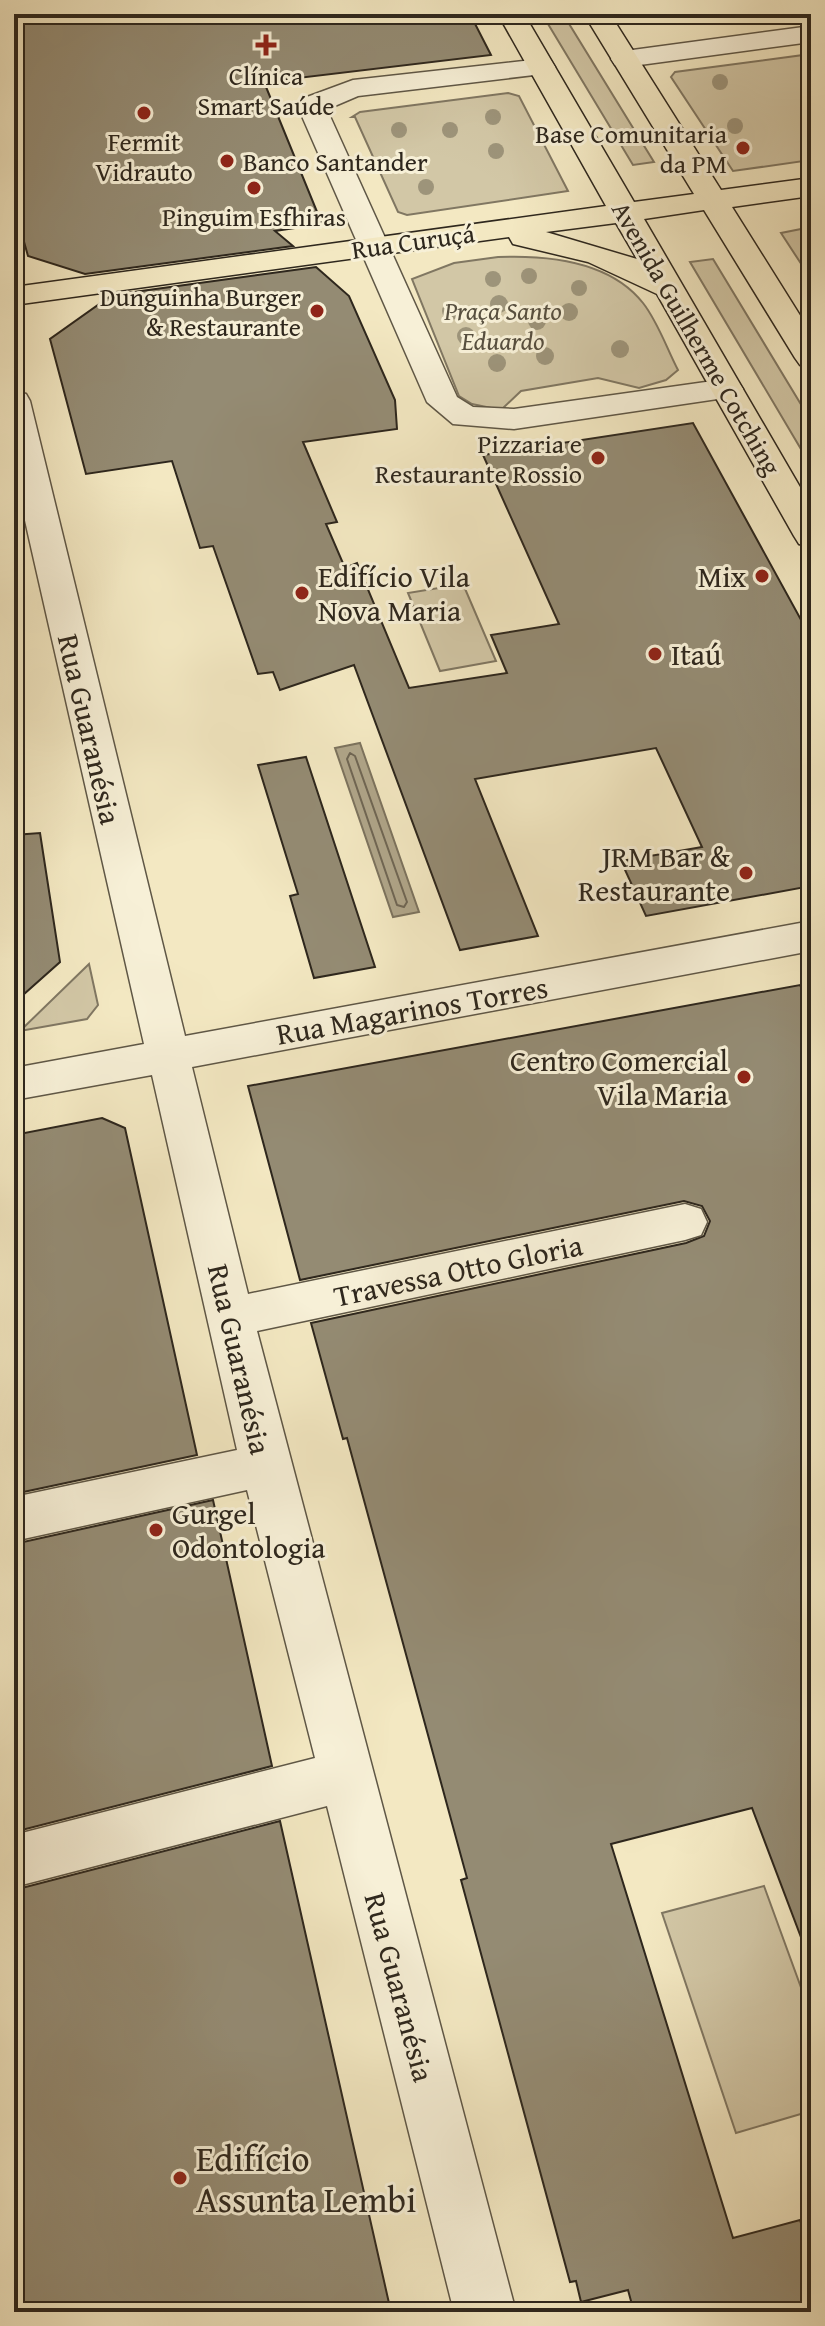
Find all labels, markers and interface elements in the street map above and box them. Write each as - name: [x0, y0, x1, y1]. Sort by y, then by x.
- marker: Clínica Smart Saúde: [255, 34, 277, 56]
- place label: Clínica Smart Saúde: [198, 56, 334, 125]
- marker: Fermit Vidrauto: [135, 104, 153, 122]
- place label: Base Comunitaria da PM: [535, 114, 728, 183]
- place label: Fermit Vidrauto: [95, 122, 193, 191]
- marker: Base Comunitaria da PM: [734, 139, 752, 157]
- place label: Banco Santander: [243, 142, 428, 181]
- marker: Banco Santander: [218, 152, 236, 170]
- marker: Pinguim Esfhiras: [245, 179, 263, 197]
- street label: Avenida Guilherme Cotching: [602, 194, 792, 482]
- place label: Pinguim Esfhiras: [162, 197, 346, 236]
- street label: Rua Curuçá: [349, 213, 478, 269]
- place label: Dunguinha Burger & Restaurante: [100, 277, 301, 346]
- park label: Praça Santo Eduardo: [443, 291, 562, 360]
- marker: Dunguinha Burger & Restaurante: [308, 302, 326, 320]
- place label: Pizzaria e Restaurante Rossio: [375, 424, 582, 493]
- marker: Pizzaria e Restaurante Rossio: [589, 449, 607, 467]
- place label: Edifício Vila Nova Maria: [318, 554, 470, 632]
- place label: Mix: [698, 554, 747, 598]
- marker: Mix: [753, 567, 771, 585]
- marker: Edifício Vila Nova Maria: [293, 584, 311, 602]
- street label: Rua Guaranésia: [47, 630, 133, 828]
- place label: Itaú: [671, 632, 722, 676]
- marker: Itaú: [646, 645, 664, 663]
- place label: JRM Bar & Restaurante: [578, 834, 731, 912]
- marker: JRM Bar & Restaurante: [737, 864, 755, 882]
- street label: Rua Magarinos Torres: [273, 964, 551, 1056]
- place label: Centro Comercial Vila Maria: [510, 1038, 728, 1116]
- marker: Centro Comercial Vila Maria: [735, 1068, 753, 1086]
- street label: Travessa Otto Gloria: [330, 1222, 586, 1318]
- street label: Rua Guaranésia: [197, 1260, 283, 1458]
- place label: Gurgel Odontologia: [172, 1491, 326, 1569]
- marker: Gurgel Odontologia: [147, 1521, 165, 1539]
- street label: Rua Guaranésia: [354, 1888, 446, 2086]
- place label: Edifício Assunta Lembi: [196, 2131, 416, 2225]
- marker: Edifício Assunta Lembi: [171, 2169, 189, 2187]

